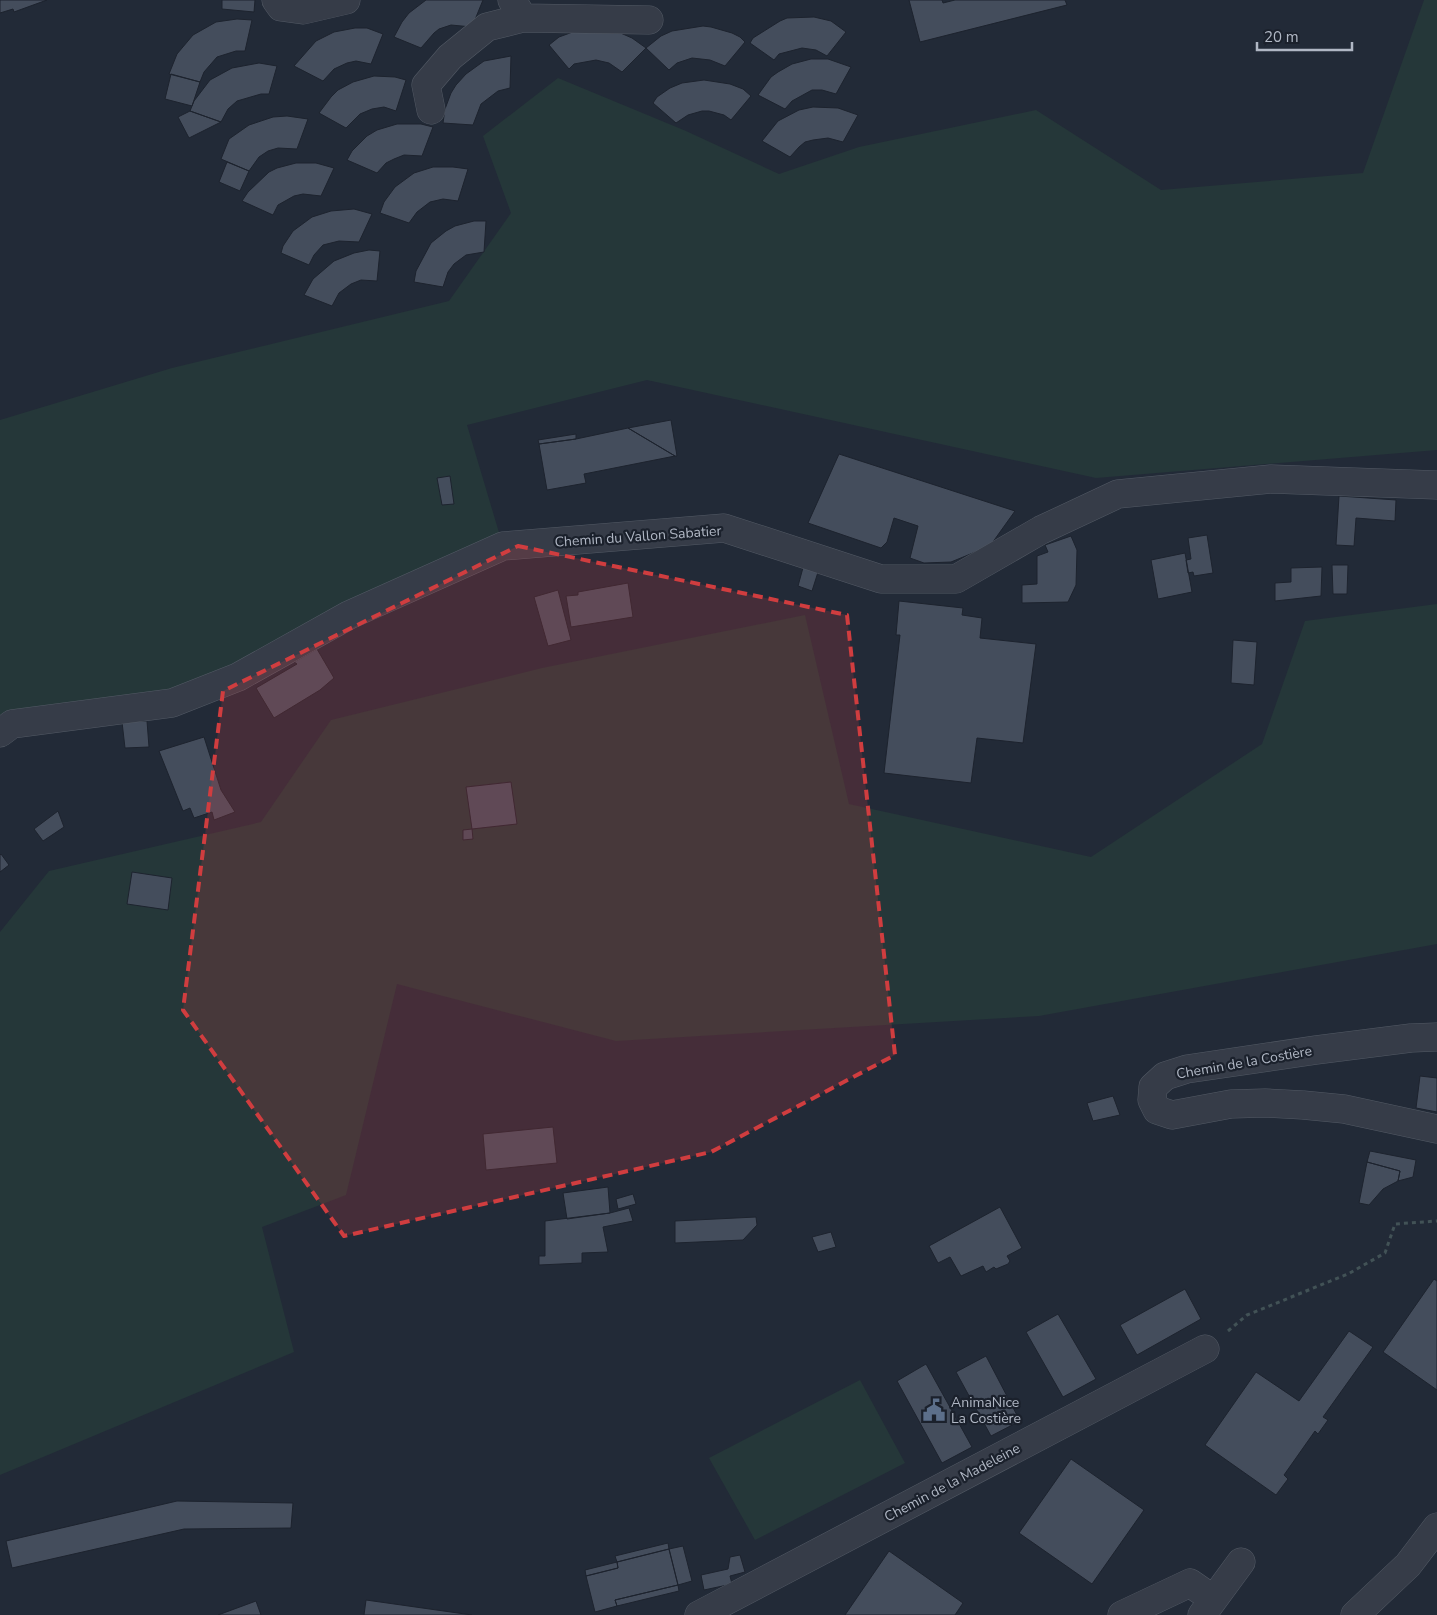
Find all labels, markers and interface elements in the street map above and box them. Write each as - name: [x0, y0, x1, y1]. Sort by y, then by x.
- scale bar: [1257, 20, 1352, 52]
- text: 20 m: [1264, 27, 1299, 47]
- street label: Chemin du Vallon Sabatier: [554, 521, 722, 552]
- street label: Chemin de la Costière: [1175, 1041, 1313, 1084]
- place label: AnimaNice La Costière: [951, 1393, 1021, 1428]
- public building icon: AnimaNice La Costière: [921, 1397, 947, 1423]
- street label: Chemin de la Madeleine: [881, 1439, 1023, 1526]

